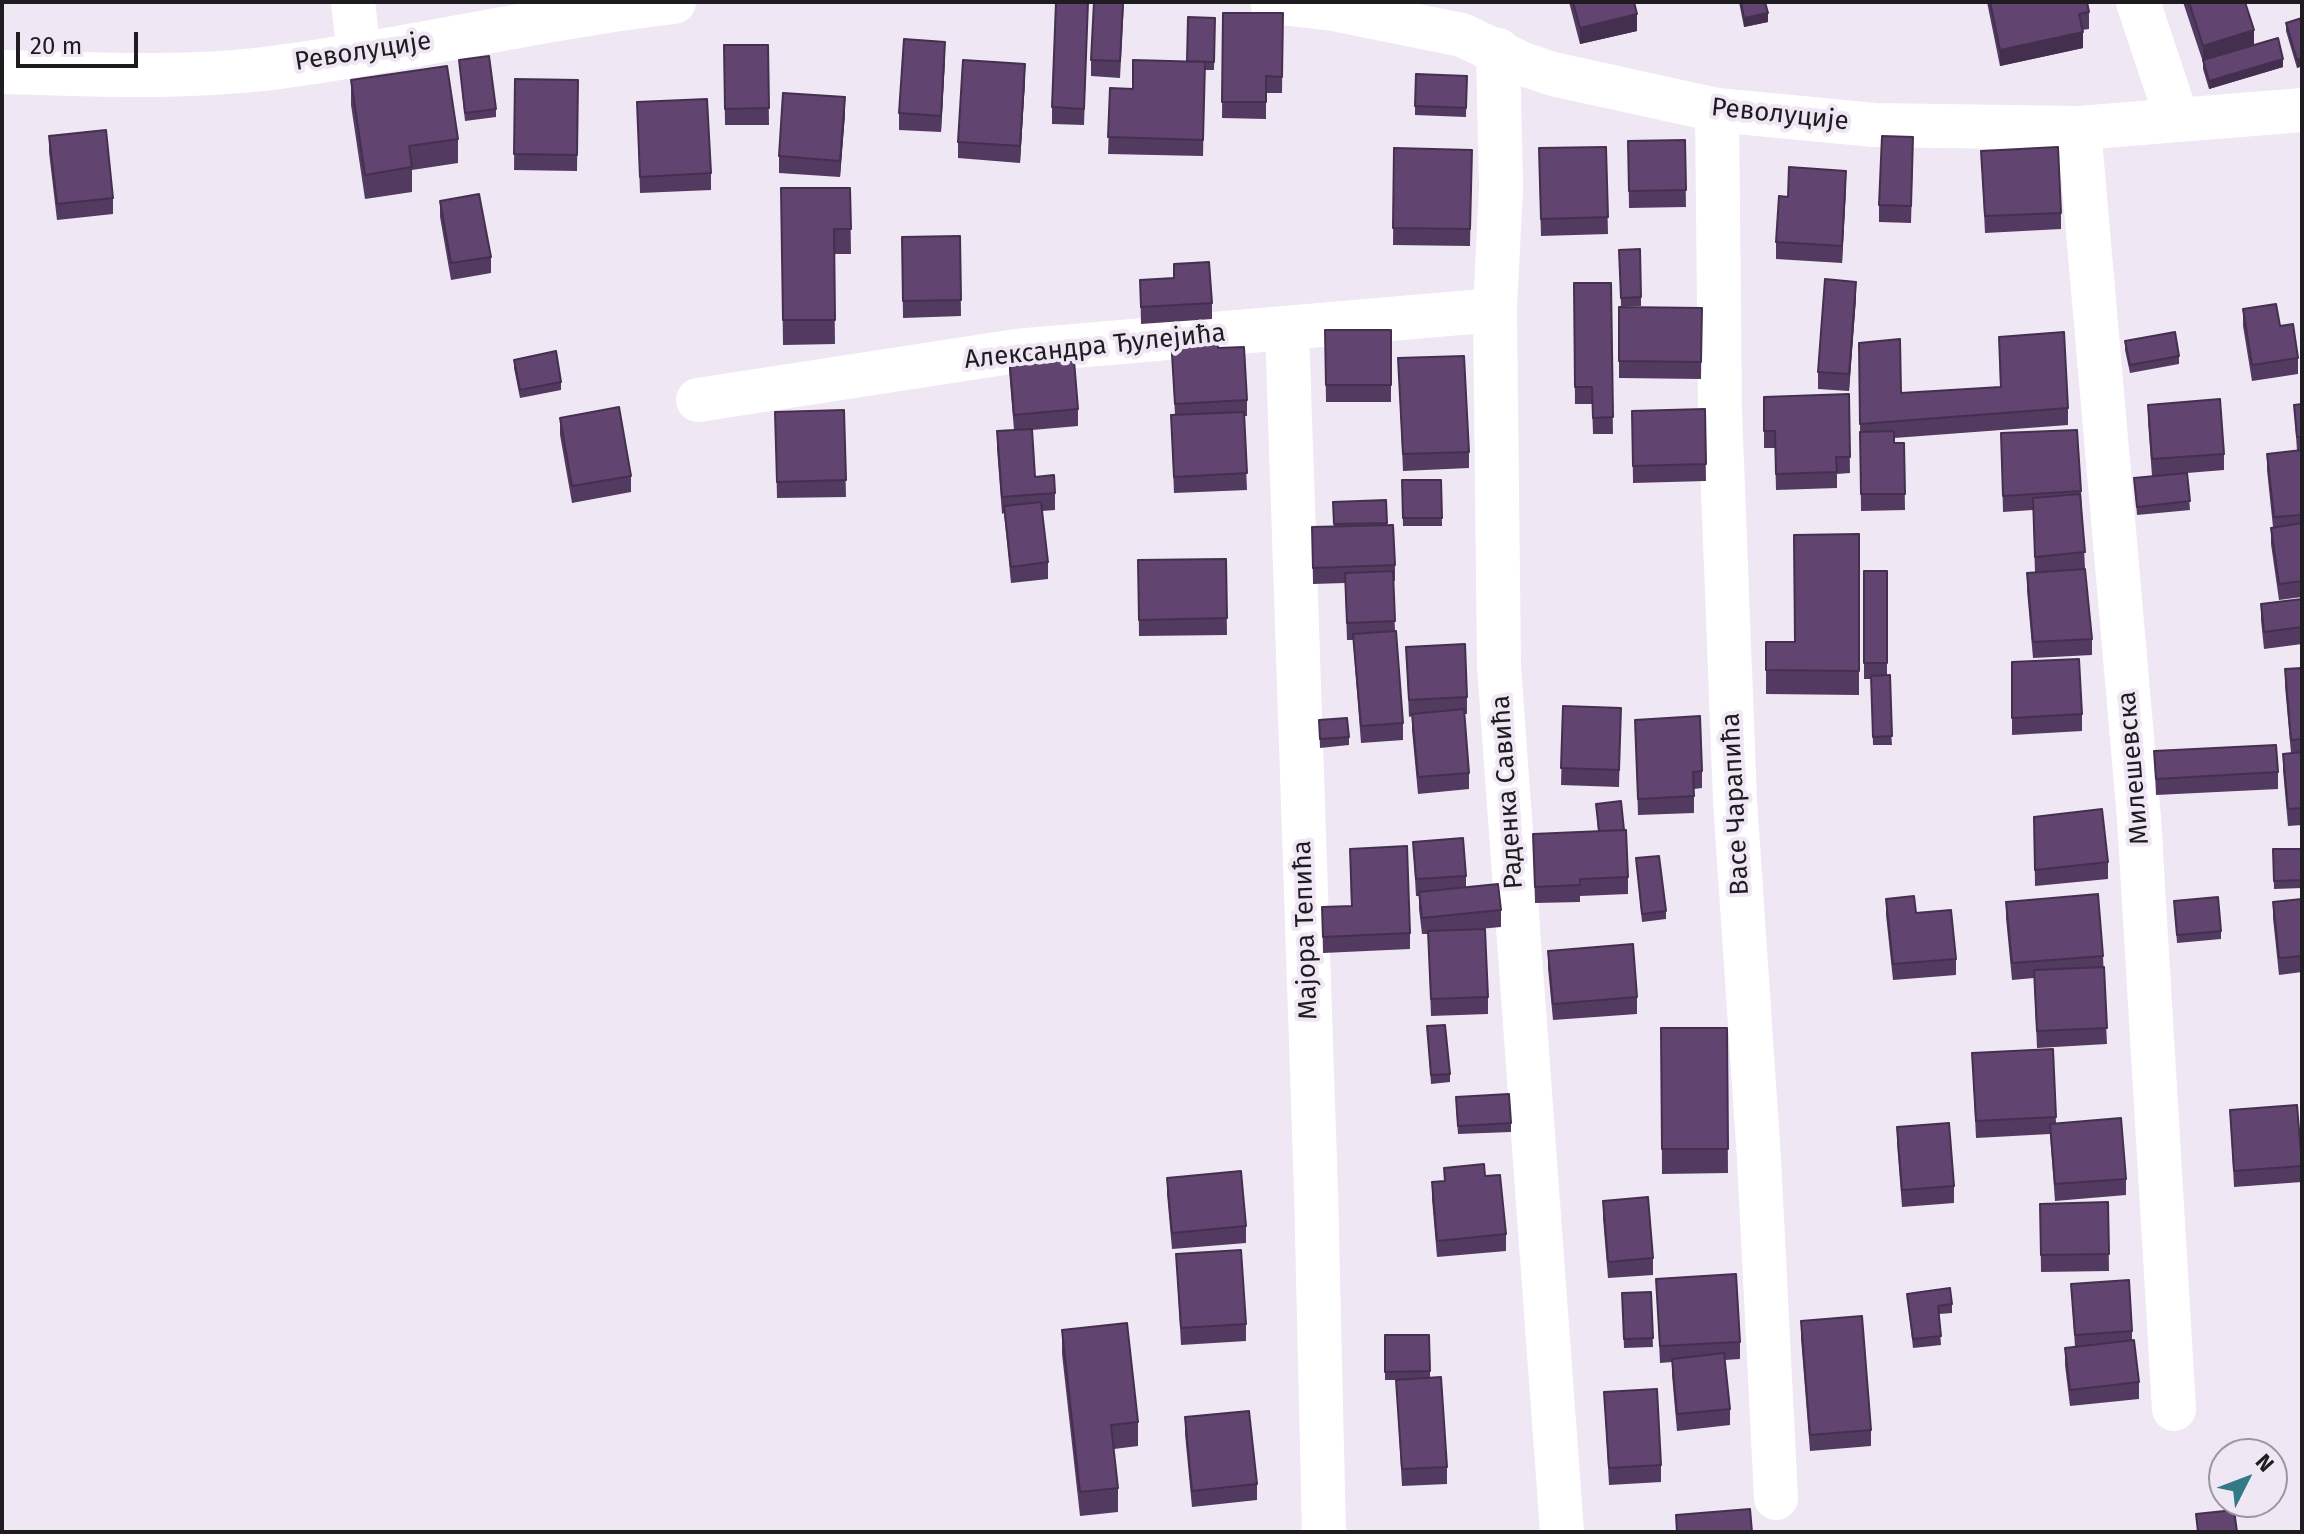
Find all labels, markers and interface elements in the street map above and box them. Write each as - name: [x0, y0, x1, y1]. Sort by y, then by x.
- scale bar: [20, 16, 142, 66]
- street label: Револуције: [292, 26, 434, 78]
- text: 20 m: [30, 32, 82, 60]
- street label: Револуције: [1710, 92, 1850, 138]
- street label: Александра Ђулејића: [963, 318, 1227, 376]
- street label: Милешевска: [2112, 690, 2156, 846]
- street label: Раденка Савића: [1486, 694, 1530, 890]
- street label: Васе Чарапића: [1716, 712, 1756, 896]
- street label: Мајора Тепића: [1287, 840, 1325, 1020]
- north arrow: [2208, 1438, 2288, 1518]
- text: N: [2250, 1448, 2280, 1477]

